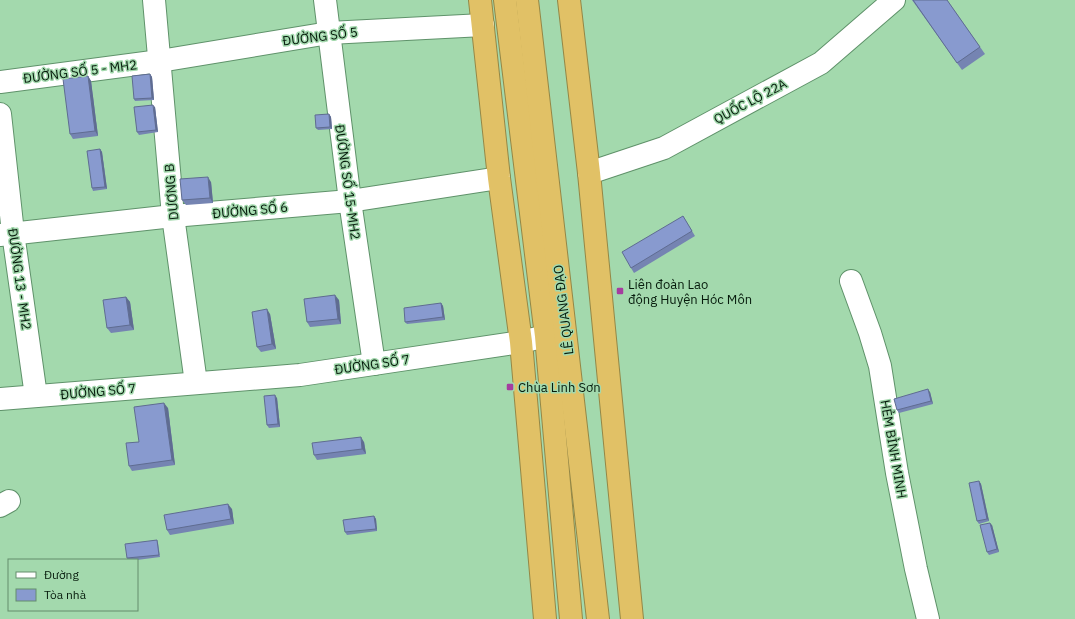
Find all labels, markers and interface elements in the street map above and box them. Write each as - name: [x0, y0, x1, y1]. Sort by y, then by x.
- street label: ĐƯỜNG SỐ 5: [281, 21, 359, 50]
- street label: ĐƯỜNG SỐ 5 - MH2: [22, 54, 138, 87]
- street label: QUỐC LỘ 22A: [710, 73, 790, 128]
- street label: ĐƯỜNG SỐ 15-MH2: [331, 123, 366, 241]
- street label: DƯƠNG B: [161, 163, 182, 221]
- street label: ĐƯỜNG SỐ 6: [211, 197, 288, 222]
- street label: ĐƯỜNG 13 - MH2: [4, 227, 35, 331]
- street label: LÊ QUANG ĐẠO: [550, 264, 577, 356]
- place label: Liên đoàn Lao động Huyện Hóc Môn: [628, 276, 752, 308]
- marker: Liên đoàn Lao động Huyện Hóc Môn: [615, 286, 625, 296]
- street label: ĐƯỜNG SỐ 7: [333, 349, 411, 378]
- street label: ĐƯỜNG SỐ 7: [59, 378, 136, 403]
- place label: Chùa Linh Sơn: [518, 379, 601, 396]
- marker: Chùa Linh Sơn: [505, 382, 515, 392]
- street label: HẺM BÌNH MINH: [876, 399, 911, 500]
- legend: [8, 559, 138, 611]
- text: Đường: [44, 567, 79, 582]
- text: Tòa nhà: [44, 587, 87, 602]

